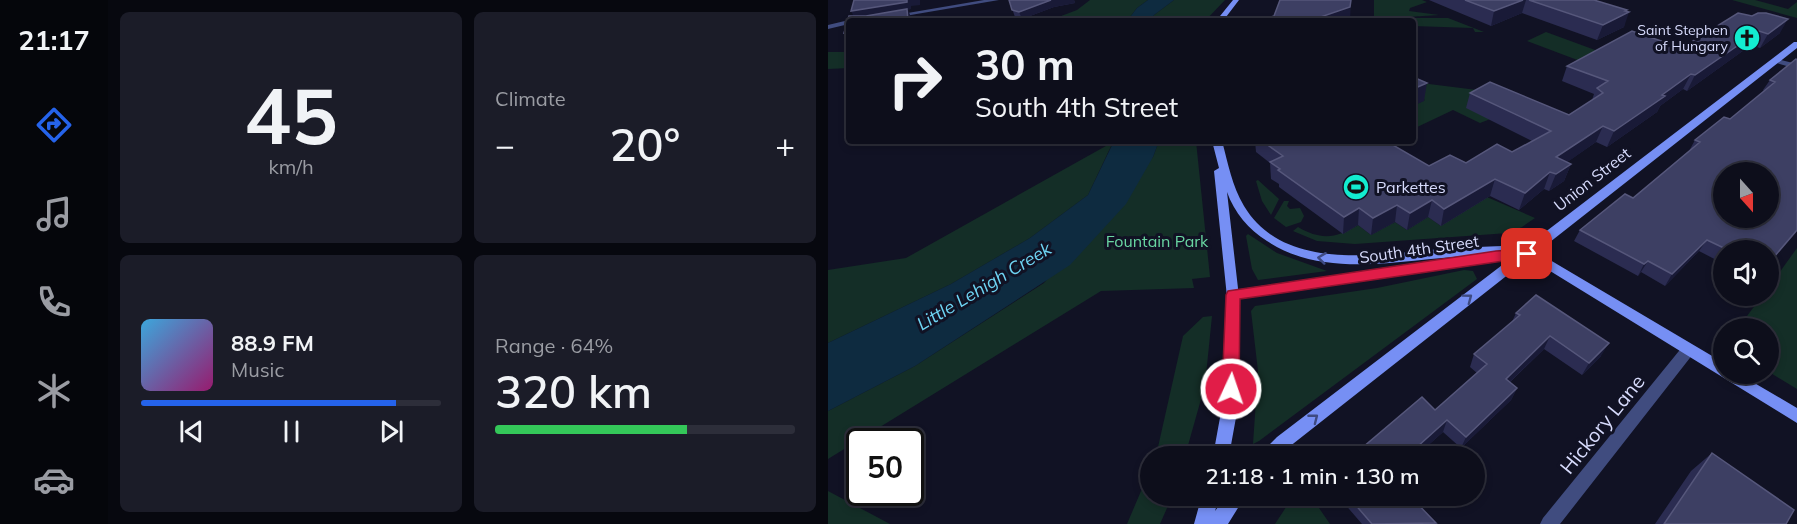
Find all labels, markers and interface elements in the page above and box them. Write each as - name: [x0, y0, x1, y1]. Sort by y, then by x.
- place label: Saint Stephen of Hungary: [1637, 21, 1729, 55]
- text: 21:17: [18, 23, 90, 57]
- church icon: Saint Stephen of Hungary: [1732, 23, 1762, 53]
- text: 30 m: [975, 38, 1075, 91]
- icon: right: [876, 42, 954, 120]
- text: 45: [244, 66, 338, 164]
- text: Climate: [495, 86, 566, 111]
- text: South 4th Street: [975, 90, 1178, 124]
- icon: directions: [33, 104, 75, 146]
- text: 20°: [610, 116, 680, 172]
- text: −: [495, 124, 515, 165]
- text: +: [775, 124, 795, 165]
- street label: Union Street: [1550, 143, 1635, 215]
- text: km/h: [268, 154, 314, 179]
- north arrow: [1713, 162, 1779, 228]
- map controls: [1713, 162, 1779, 384]
- sports icon: Parkettes: [1341, 172, 1371, 202]
- place label: Parkettes: [1376, 177, 1446, 197]
- icon: music: [33, 193, 75, 235]
- pin: [1501, 228, 1552, 279]
- park label: Fountain Park: [1106, 231, 1209, 251]
- street label: South 4th Street: [1358, 231, 1480, 267]
- water label: Little Lehigh Creek: [912, 236, 1056, 335]
- icon: arrive: [1510, 237, 1543, 270]
- button: sound: [1713, 240, 1779, 306]
- one-way arrow: [1318, 252, 1327, 265]
- icon: phone: [33, 281, 75, 323]
- one-way arrow: [1461, 295, 1472, 306]
- button: search: [1713, 318, 1779, 384]
- text: 88.9 FM: [231, 329, 314, 357]
- text: Range · 64%: [495, 333, 613, 358]
- text: Music: [231, 357, 284, 382]
- position arrow: [1199, 357, 1263, 421]
- text: 320 km: [495, 363, 652, 419]
- street label: Hickory Lane: [1554, 369, 1650, 479]
- icon: climate: [33, 370, 75, 412]
- one-way arrow: [1307, 414, 1318, 425]
- icon: previous: [175, 415, 208, 448]
- icon: pause: [275, 415, 308, 448]
- icon: next: [375, 415, 408, 448]
- speed limit sign: 50: [846, 428, 924, 506]
- icon: car: [33, 459, 75, 501]
- text: 21:18 · 1 min · 130 m: [1205, 462, 1420, 490]

